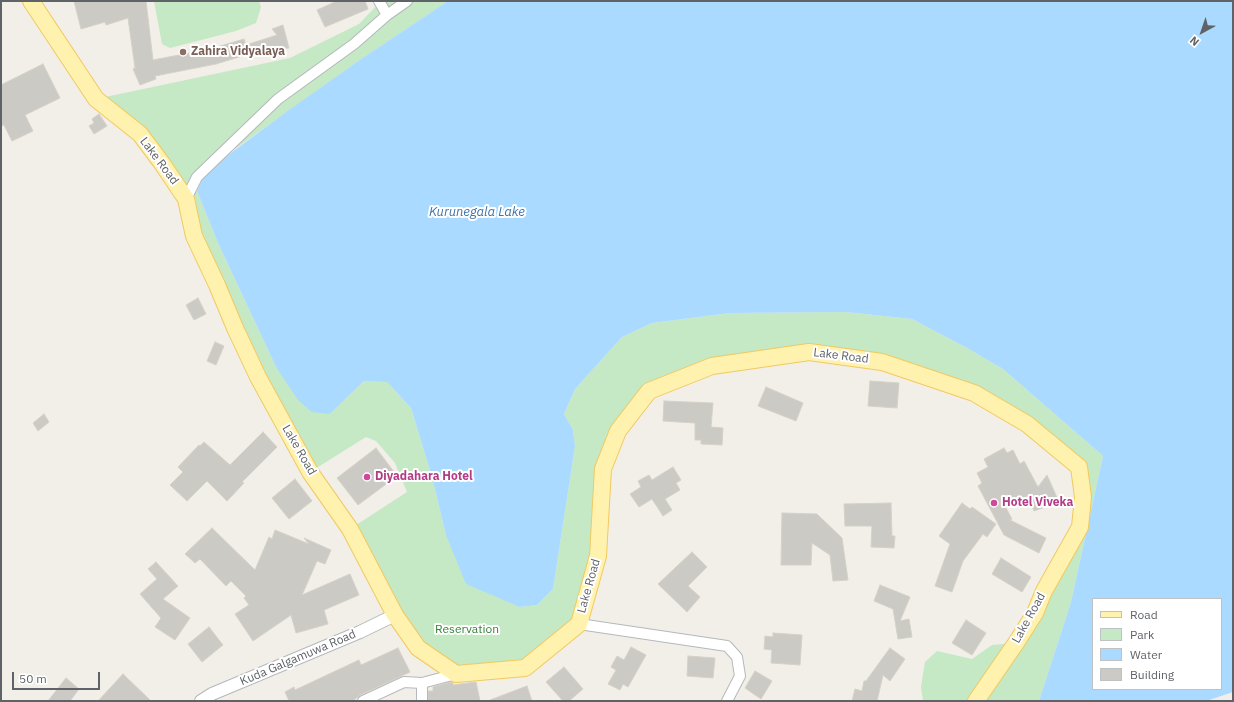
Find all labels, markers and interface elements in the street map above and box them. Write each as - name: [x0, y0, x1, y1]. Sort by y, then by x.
- north arrow: [1182, 12, 1222, 52]
- text: N: [1187, 33, 1202, 49]
- place label: Zahira Vidyalaya: [191, 45, 285, 59]
- marker: Zahira Vidyalaya: [178, 47, 188, 57]
- street label: Lake Road: [137, 134, 181, 188]
- water label: Kurunegala Lake: [429, 204, 525, 220]
- street label: Lake Road: [813, 345, 869, 367]
- street label: Lake Road: [279, 422, 319, 478]
- place label: Diyadahara Hotel: [375, 470, 473, 484]
- marker: Diyadahara Hotel: [362, 472, 372, 482]
- place label: Hotel Viveka: [1002, 496, 1073, 510]
- marker: Hotel Viveka: [989, 498, 999, 508]
- street label: Lake Road: [574, 557, 604, 615]
- street label: Lake Road: [1009, 590, 1049, 646]
- legend: [1092, 598, 1222, 690]
- text: Road: [1130, 607, 1158, 622]
- park label: Reservation: [435, 623, 499, 637]
- street label: Kuda Galgamuwa Road: [238, 627, 358, 689]
- text: Park: [1130, 627, 1154, 642]
- text: Water: [1130, 647, 1162, 662]
- scale bar: [14, 664, 102, 690]
- text: Building: [1130, 667, 1174, 682]
- text: 50 m: [19, 671, 47, 686]

